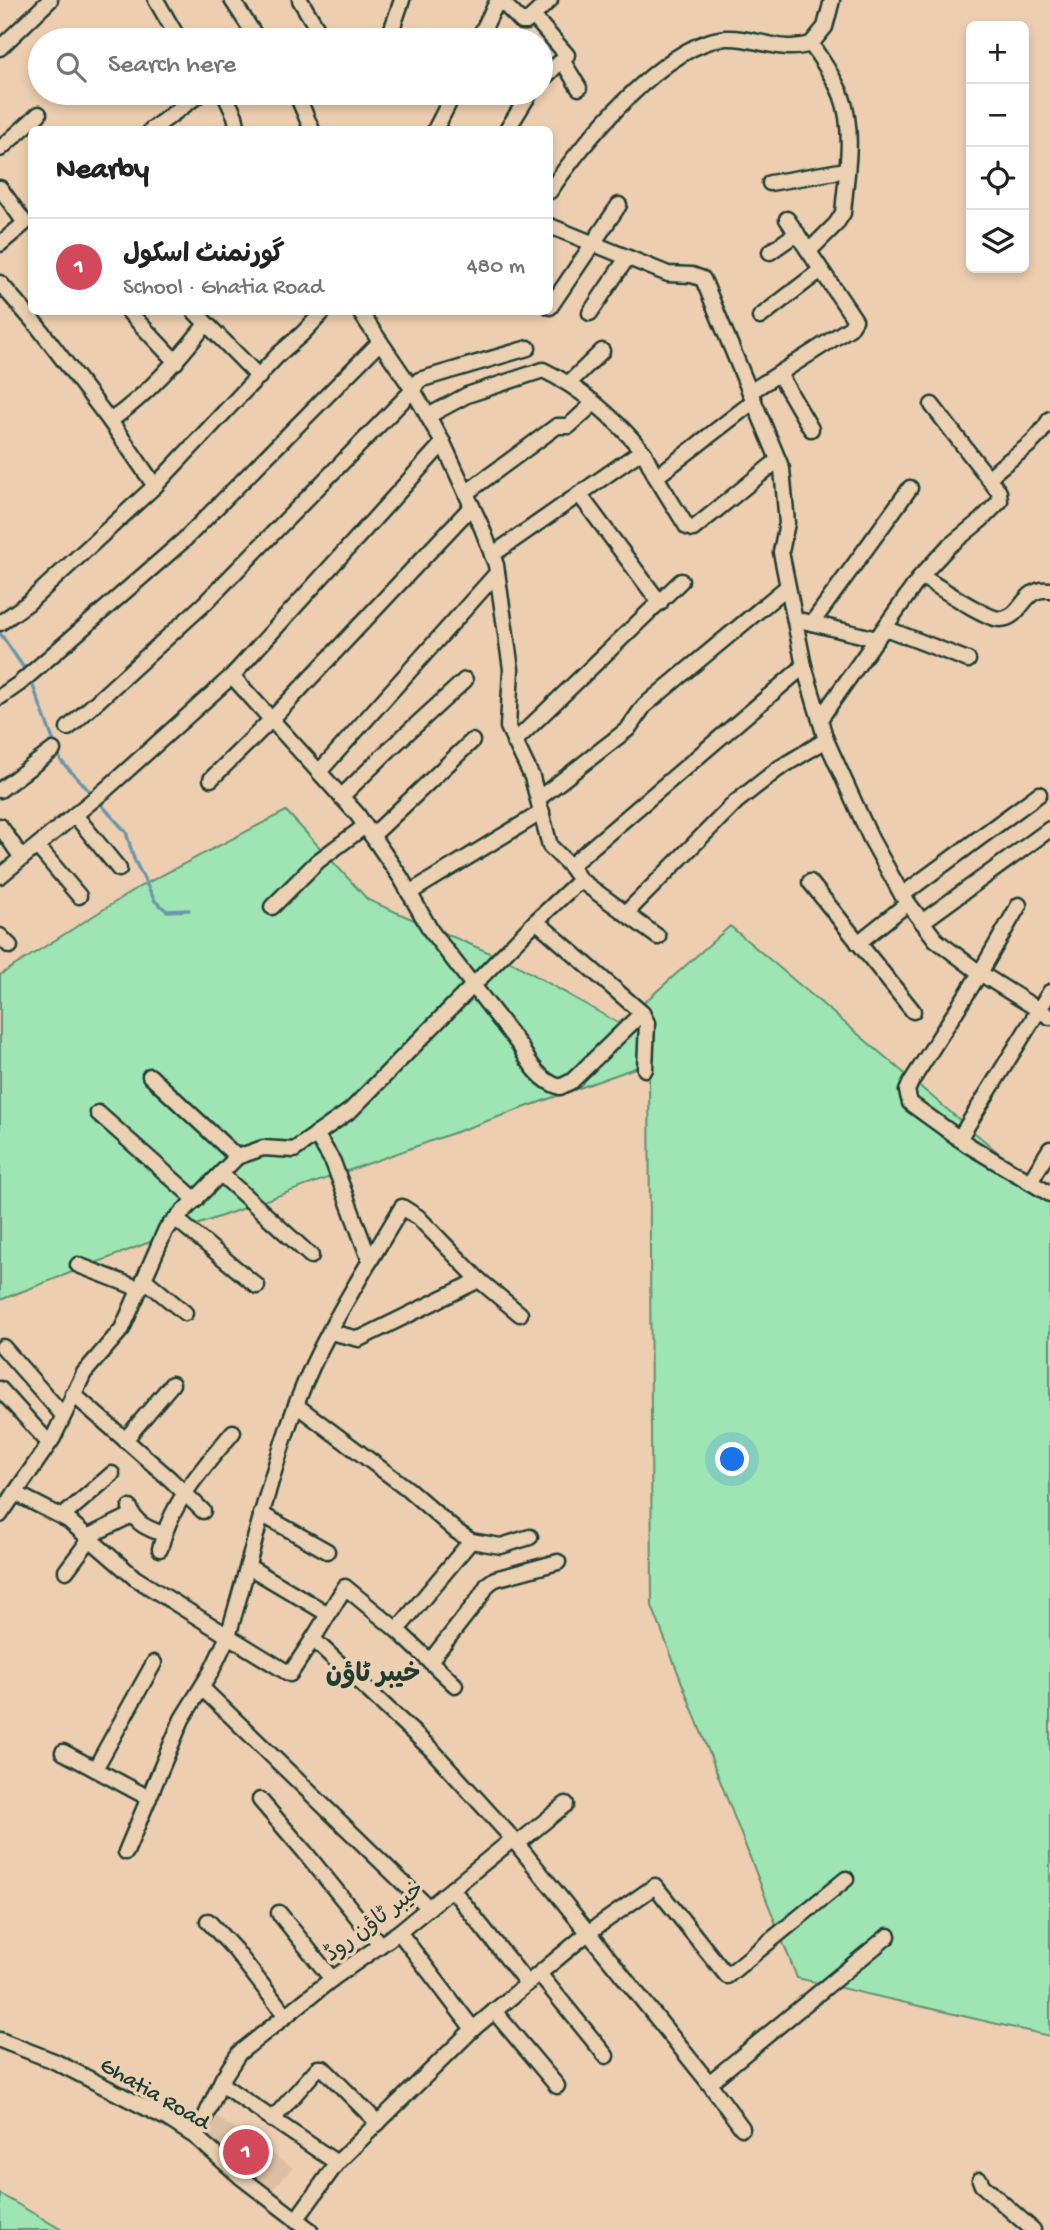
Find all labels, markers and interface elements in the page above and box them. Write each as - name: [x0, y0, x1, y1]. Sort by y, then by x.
- map controls: [966, 21, 1029, 273]
- button: +: [966, 21, 1029, 84]
- search box: [28, 28, 553, 105]
- icon: search: [52, 48, 90, 86]
- text: Search here: [108, 51, 236, 82]
- button: −: [966, 84, 1029, 147]
- button: locate: [966, 147, 1029, 210]
- text: Nearby: [56, 154, 149, 189]
- button: layers: [966, 210, 1029, 273]
- text: گورنمنٹ اسکول: [123, 241, 284, 272]
- text: 1: [74, 254, 84, 281]
- text: 480 m: [467, 254, 525, 281]
- text: School · Ghatia Road: [123, 275, 323, 302]
- your location: [715, 1442, 749, 1476]
- district label: خیبر ٹاؤن: [326, 1661, 420, 1692]
- street label: خیبر ٹاؤن روڈ: [319, 1876, 431, 1969]
- street label: Ghatia Road: [94, 2053, 215, 2138]
- pin: 1: [223, 2126, 269, 2178]

